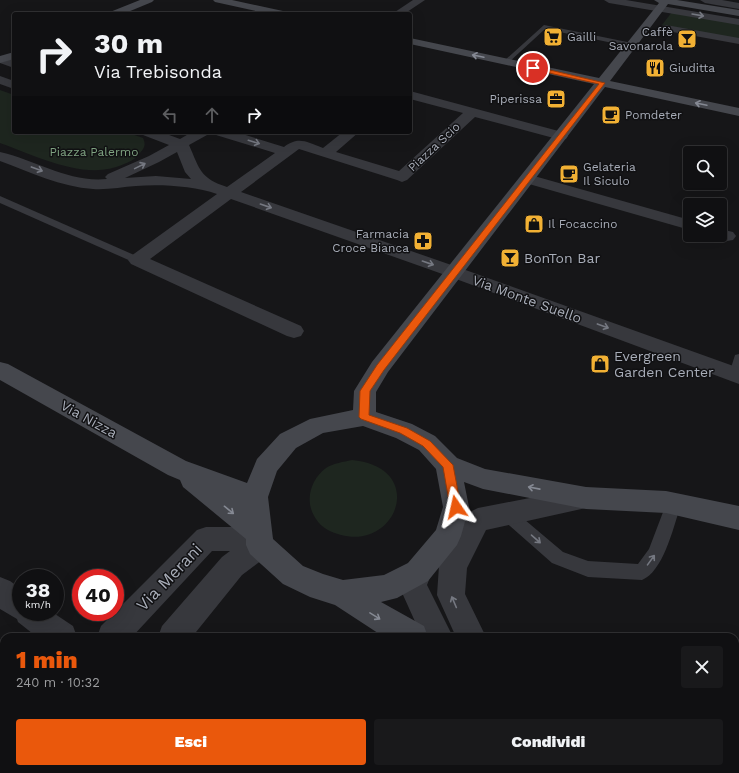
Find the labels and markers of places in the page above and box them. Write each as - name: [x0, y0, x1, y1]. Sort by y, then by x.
- place label: Caffè Savonarola: [609, 25, 673, 53]
- supermarket icon: Gailli: [542, 26, 564, 48]
- bar icon: Caffè Savonarola: [676, 28, 698, 50]
- place label: Gailli: [567, 30, 596, 44]
- pin: [516, 51, 550, 85]
- restaurant icon: Giuditta: [644, 57, 666, 79]
- place label: Giuditta: [669, 61, 715, 75]
- office icon: Piperissa: [545, 88, 567, 110]
- place label: Piperissa: [490, 92, 542, 106]
- cafe icon: Pomdeter: [600, 104, 622, 126]
- place label: Pomdeter: [625, 108, 682, 122]
- place label: Gelateria Il Siculo: [583, 160, 636, 188]
- cafe icon: Gelateria Il Siculo: [558, 163, 580, 185]
- shop icon: Il Focaccino: [523, 213, 545, 235]
- place label: Il Focaccino: [548, 217, 617, 231]
- place label: Farmacia Croce Bianca: [332, 227, 409, 255]
- pharmacy icon: Farmacia Croce Bianca: [412, 230, 434, 252]
- bar icon: BonTon Bar: [499, 247, 521, 269]
- place label: BonTon Bar: [524, 250, 600, 266]
- place label: Evergreen Garden Center: [614, 348, 714, 380]
- shop icon: Evergreen Garden Center: [589, 353, 611, 375]

